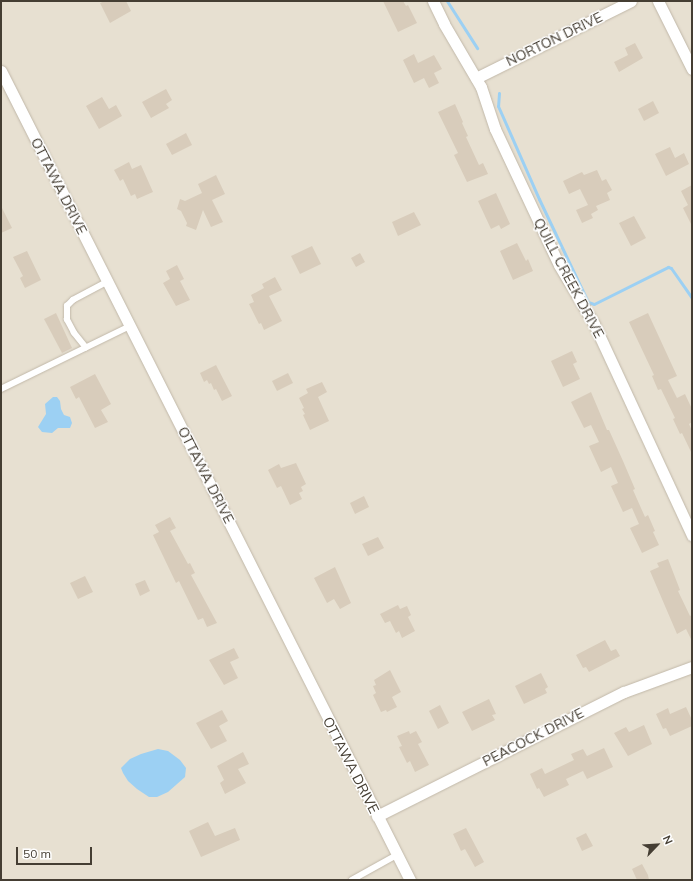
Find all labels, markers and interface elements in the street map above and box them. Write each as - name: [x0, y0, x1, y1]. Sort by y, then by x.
- street label: NORTON DRIVE: [503, 8, 605, 70]
- street label: OTTAWA DRIVE: [27, 135, 91, 237]
- street label: QUILL CREEK DRIVE: [530, 215, 608, 341]
- street label: OTTAWA DRIVE: [174, 424, 238, 526]
- street label: PEACOCK DRIVE: [480, 704, 586, 770]
- street label: OTTAWA DRIVE: [319, 714, 383, 816]
- north arrow: [637, 825, 677, 865]
- text: N: [660, 833, 676, 847]
- scale bar: [18, 839, 94, 865]
- text: 50 m: [23, 846, 51, 861]

